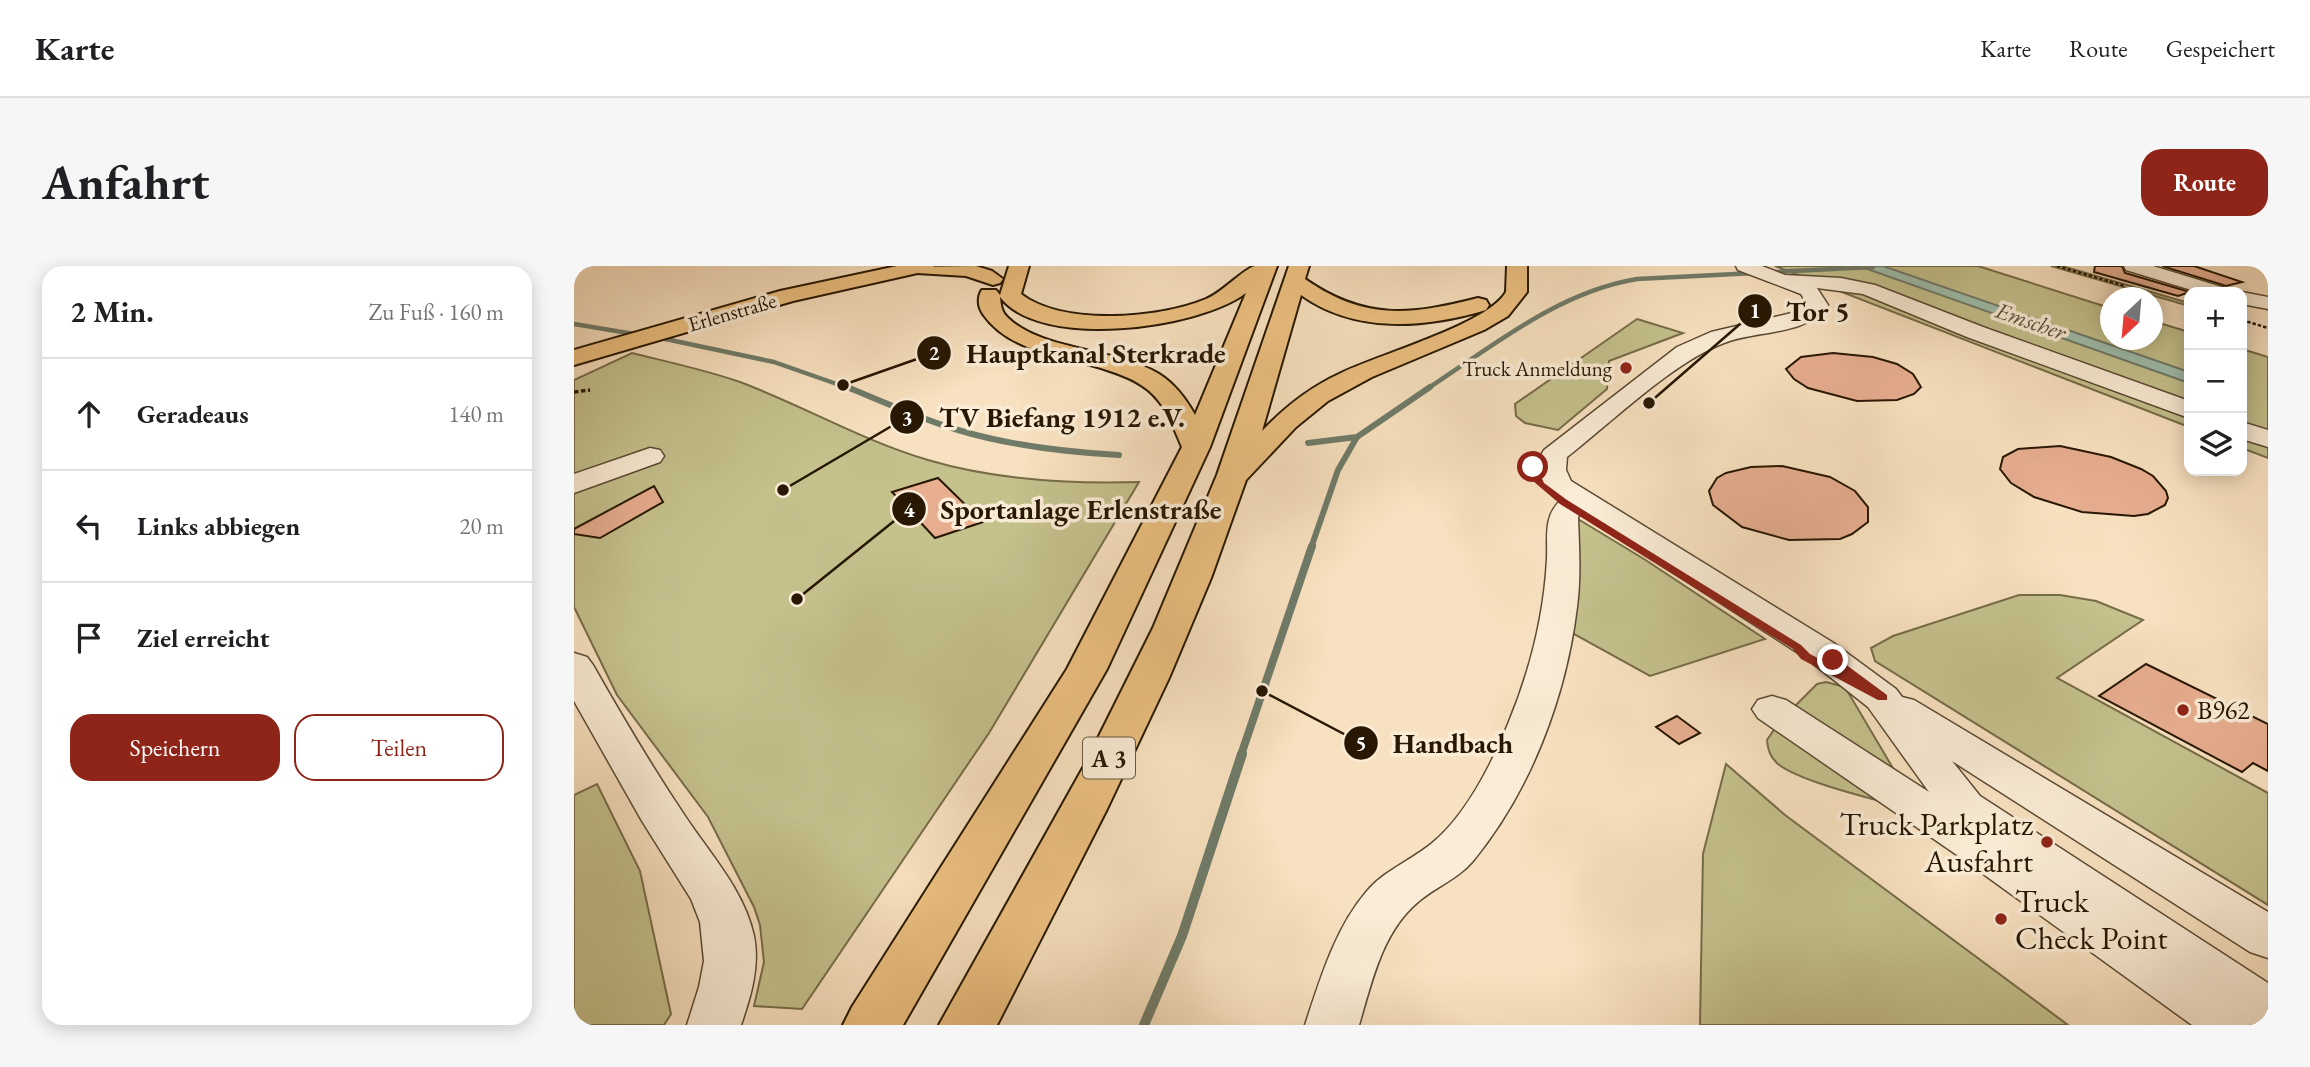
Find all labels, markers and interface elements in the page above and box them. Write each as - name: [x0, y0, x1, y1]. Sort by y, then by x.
- text: Karte: [35, 27, 114, 70]
- text: Karte: [1980, 33, 2031, 64]
- text: Route: [2069, 33, 2128, 64]
- text: Gespeichert: [2166, 33, 2275, 64]
- button: Route: [2141, 149, 2268, 216]
- text: Anfahrt: [42, 150, 209, 214]
- callout: Tor 5: [1737, 286, 1864, 335]
- street label: Erlenstraße: [685, 287, 779, 337]
- north arrow: [2100, 287, 2163, 350]
- map controls: [2184, 287, 2247, 476]
- button: +: [2184, 287, 2247, 350]
- text: 2 Min.: [70, 292, 154, 331]
- text: Tor 5: [1786, 293, 1850, 329]
- water label: Emscher: [1991, 295, 2071, 347]
- text: Zu Fuß · 160 m: [369, 297, 504, 327]
- text: 1: [1749, 297, 1761, 324]
- callout: Hauptkanal Sterkrade: [917, 328, 1239, 377]
- text: Hauptkanal Sterkrade: [966, 335, 1226, 371]
- text: 2: [928, 339, 940, 366]
- button: −: [2184, 350, 2247, 413]
- place label: Truck Anmeldung: [1462, 355, 1613, 382]
- marker: Truck Anmeldung: [1618, 360, 1634, 376]
- callout: TV Biefang 1912 e.V.: [890, 393, 1199, 442]
- icon: ahead: [70, 395, 108, 433]
- text: Geradeaus: [137, 397, 249, 431]
- text: 140 m: [448, 399, 504, 429]
- text: TV Biefang 1912 e.V.: [939, 399, 1185, 435]
- text: 3: [901, 404, 913, 431]
- button: layers: [2184, 413, 2247, 476]
- route start: [1517, 451, 1548, 482]
- callout: Sportanlage Erlenstraße: [891, 485, 1235, 534]
- text: Sportanlage Erlenstraße: [941, 491, 1221, 527]
- text: 4: [903, 496, 915, 523]
- icon: left: [70, 507, 108, 545]
- text: Links abbiegen: [137, 509, 300, 543]
- text: 20 m: [459, 511, 504, 541]
- icon: arrive: [70, 619, 108, 657]
- text: Ziel erreicht: [137, 621, 269, 655]
- route end: [1817, 644, 1848, 675]
- place label: B962: [2197, 693, 2250, 727]
- marker: B962: [2175, 702, 2191, 718]
- button: Speichern: [70, 714, 280, 781]
- button: Teilen: [294, 714, 504, 781]
- callout: Handbach: [1344, 719, 1527, 768]
- text: Handbach: [1393, 725, 1513, 761]
- text: 5: [1355, 729, 1367, 756]
- road number: A 3: [1083, 738, 1135, 778]
- place label: Truck Parkplatz Ausfahrt: [1840, 803, 2033, 882]
- marker: Truck Parkplatz Ausfahrt: [2039, 834, 2055, 850]
- place label: Truck Check Point: [2015, 880, 2167, 959]
- marker: Truck Check Point: [1993, 911, 2009, 927]

